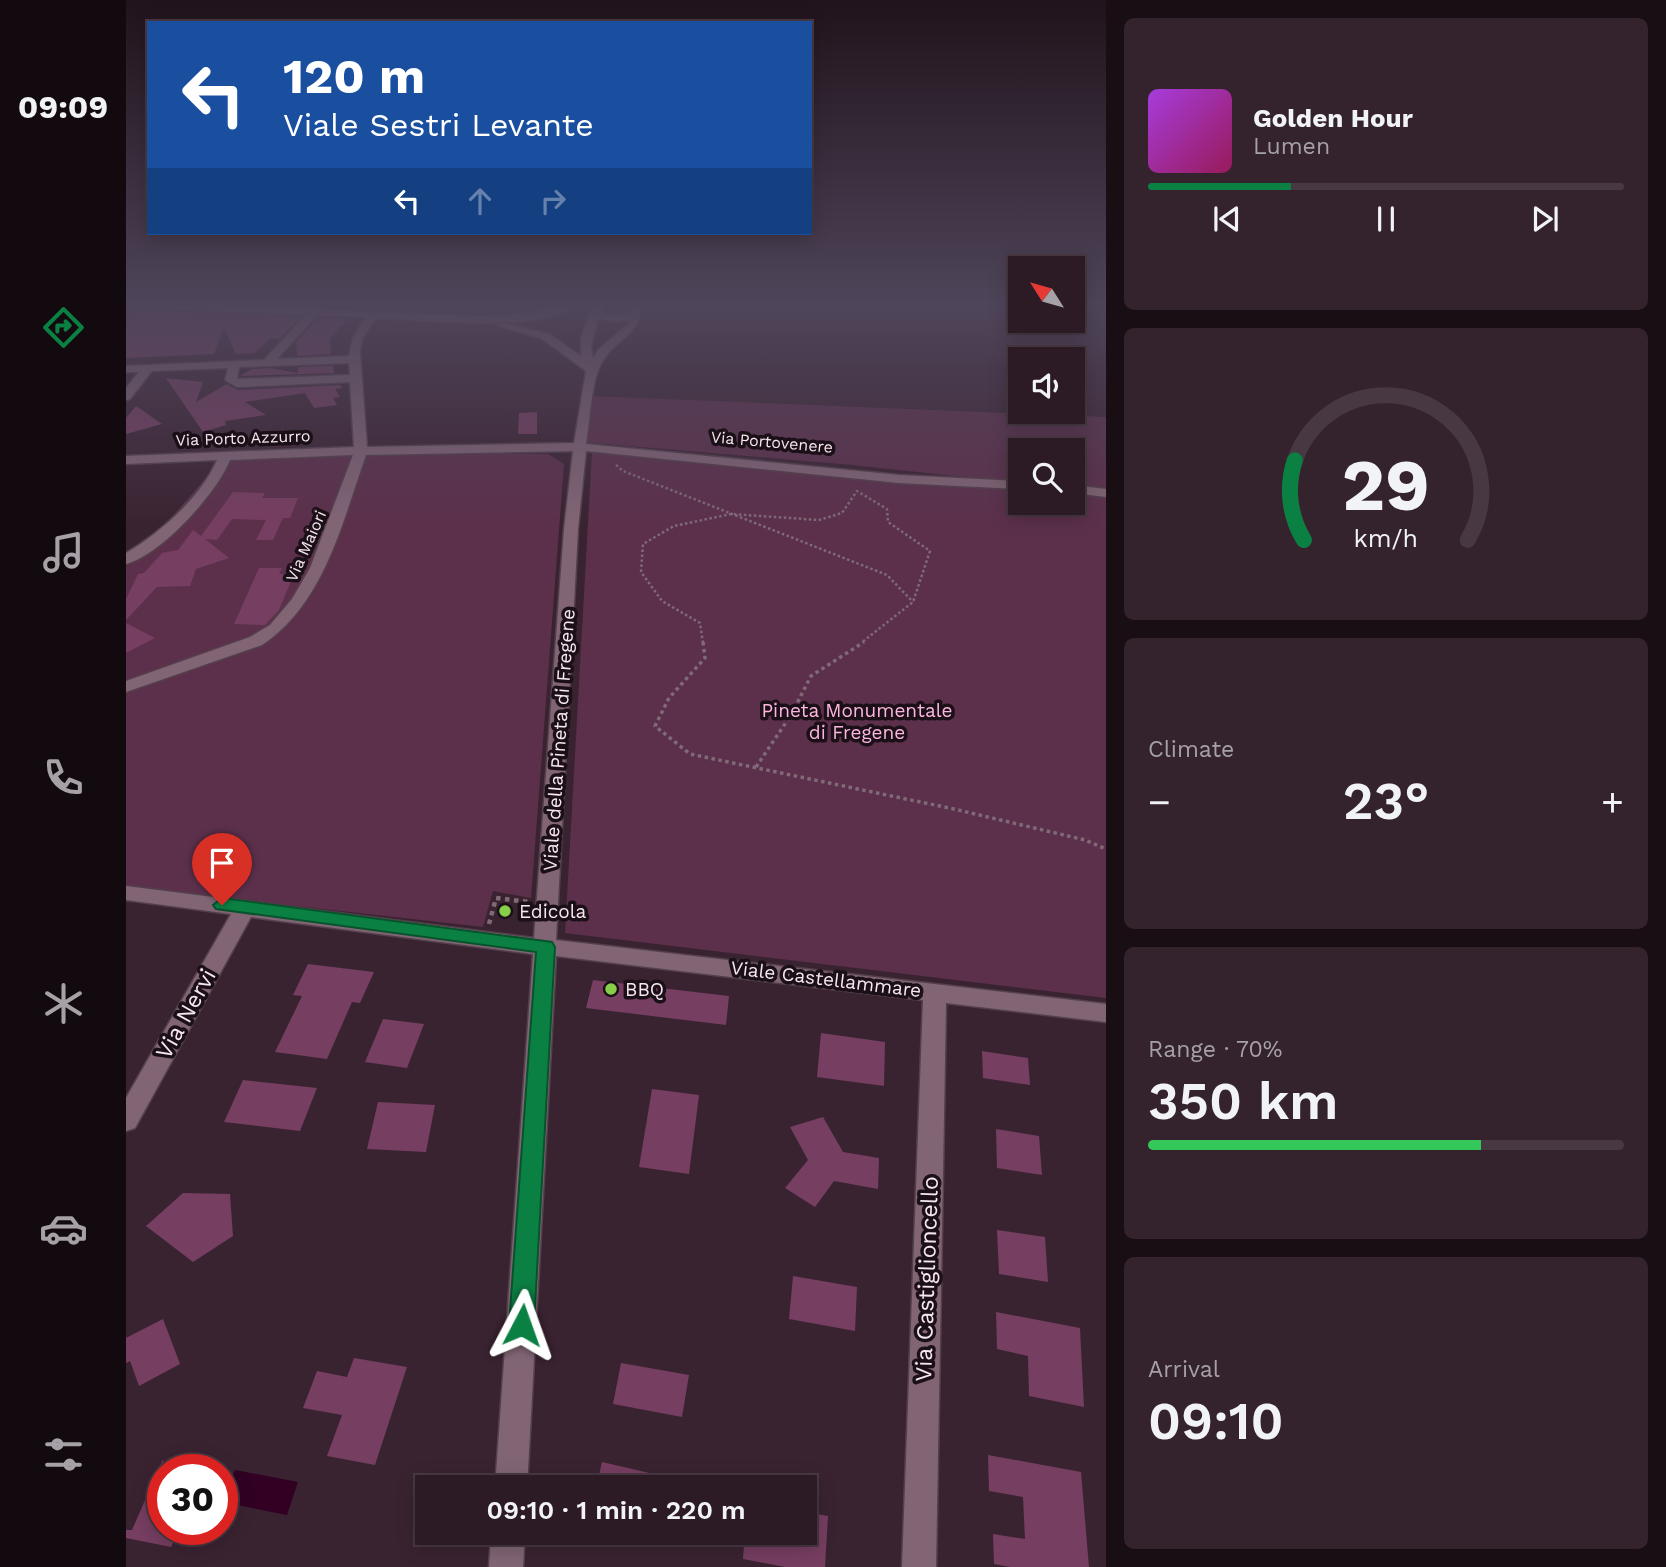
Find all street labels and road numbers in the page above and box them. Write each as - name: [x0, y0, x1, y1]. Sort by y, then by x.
- street label: Via Porto Azzurro: [175, 426, 311, 450]
- street label: Via Portovenere: [710, 427, 834, 457]
- street label: Via Maiori: [282, 507, 330, 585]
- street label: Viale della Pineta di Fregene: [538, 608, 580, 872]
- street label: Viale Castellammare: [729, 956, 923, 1002]
- street label: Via Nervi: [150, 964, 222, 1064]
- street label: Via Castiglioncello: [910, 1176, 944, 1382]

